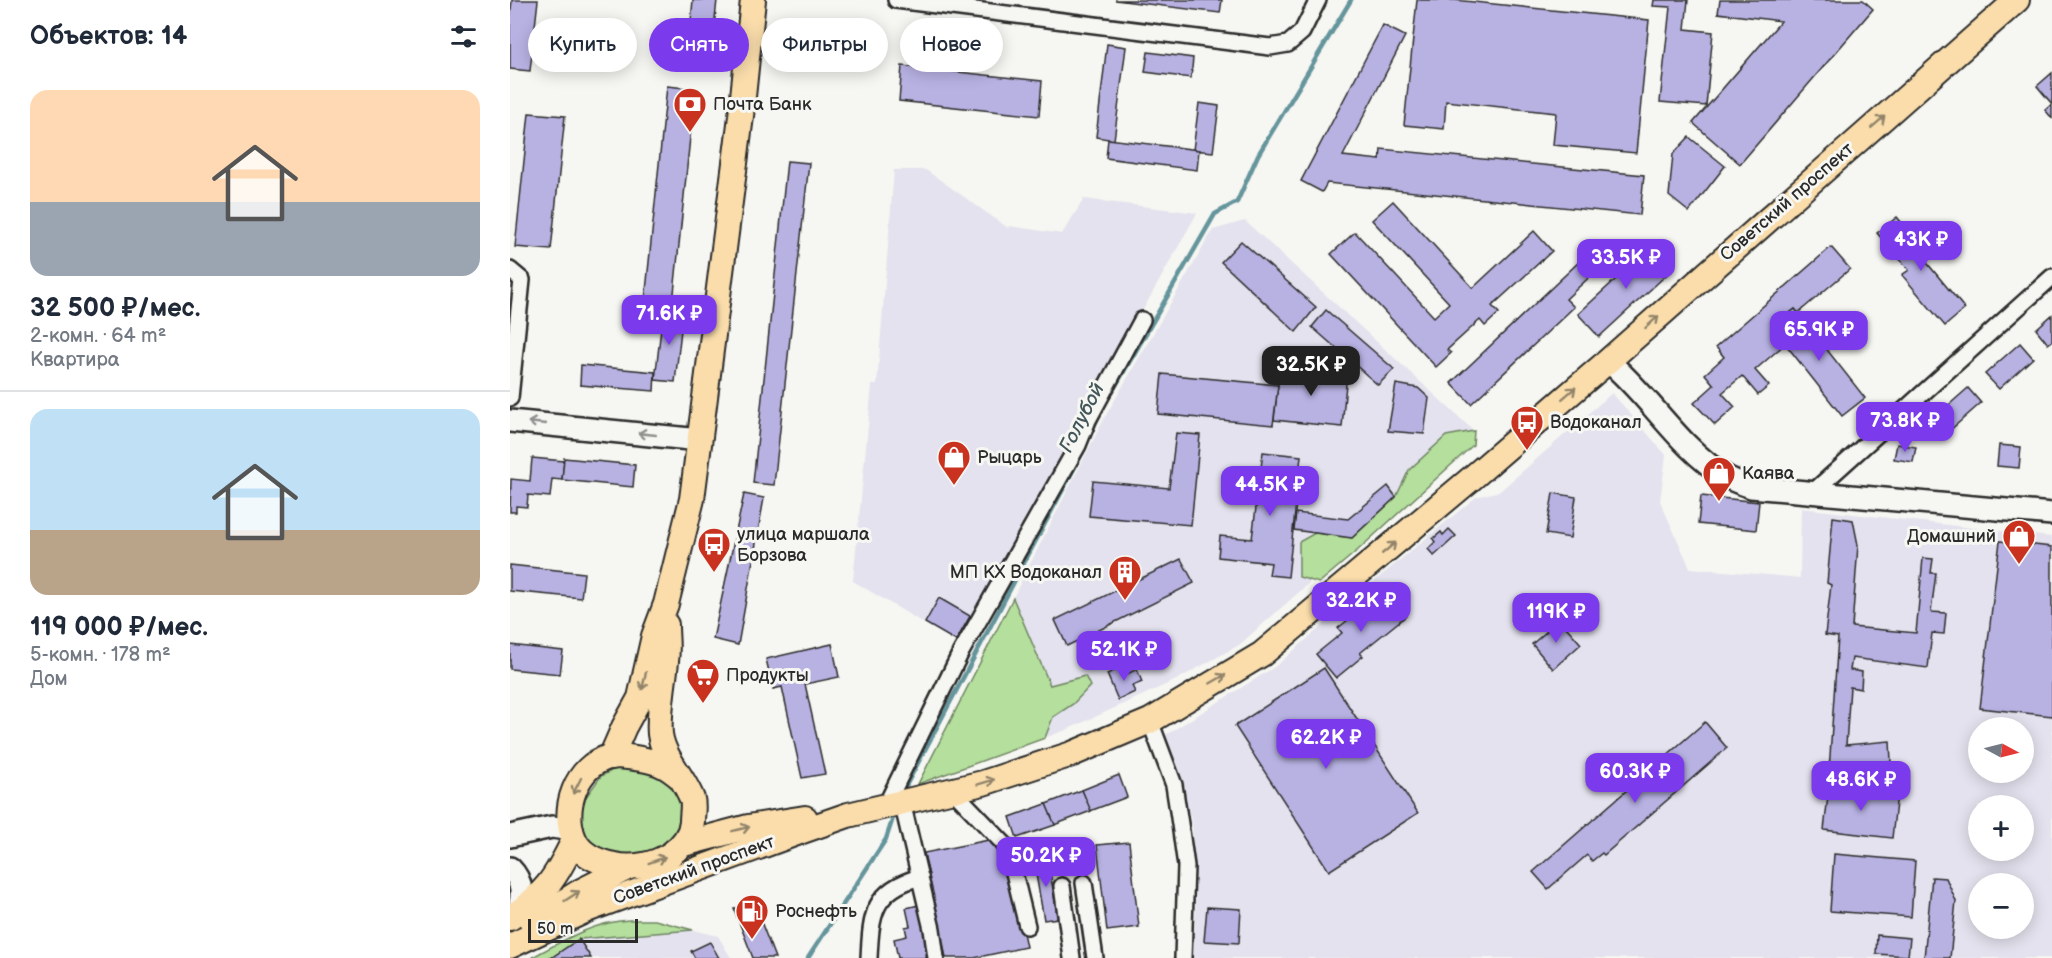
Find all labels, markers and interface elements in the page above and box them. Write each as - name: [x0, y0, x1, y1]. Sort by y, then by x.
- chip: Купить: [528, 18, 637, 72]
- chip: Снять: [649, 18, 749, 72]
- chip: Фильтры: [761, 18, 888, 72]
- chip: Новое: [900, 18, 1003, 72]
- icon: filters: [447, 20, 480, 53]
- text: Объектов: 14: [30, 21, 187, 52]
- bank icon: Почта Банк: [672, 86, 708, 133]
- place label: Почта Банк: [713, 94, 812, 115]
- one-way arrow: [1870, 115, 1885, 129]
- icon: home: [201, 129, 309, 237]
- street label: Советский проспект: [1716, 138, 1858, 266]
- pin: 43K ₽: [1879, 221, 1963, 272]
- text: 43K ₽: [1894, 228, 1948, 252]
- pin: 33.5K ₽: [1571, 239, 1681, 290]
- text: 33.5K ₽: [1591, 246, 1661, 270]
- text: 32 500 ₽/мес.: [30, 293, 200, 324]
- pin: 71.6K ₽: [614, 295, 724, 346]
- text: 71.6K ₽: [636, 302, 702, 326]
- pin: 65.9K ₽: [1764, 311, 1874, 362]
- one-way arrow: [1644, 315, 1659, 329]
- text: 65.9K ₽: [1784, 318, 1854, 342]
- text: 2-комн. · 64 m²: [30, 324, 166, 348]
- pin: 32.5K ₽: [1256, 346, 1366, 397]
- text: Квартира: [30, 348, 120, 372]
- text: 32.5K ₽: [1276, 353, 1346, 377]
- water label: Голубой: [1054, 379, 1110, 457]
- one-way arrow: [1561, 386, 1576, 400]
- pin: 73.8K ₽: [1850, 402, 1960, 453]
- bus stop icon: Водоканал: [1509, 404, 1545, 451]
- text: 73.8K ₽: [1870, 409, 1940, 433]
- place label: Водоканал: [1550, 412, 1642, 433]
- one-way arrow: [527, 417, 547, 428]
- one-way arrow: [637, 428, 657, 439]
- shop icon: Рыцарь: [936, 439, 972, 486]
- place label: Рыцарь: [977, 447, 1042, 468]
- icon: home: [201, 448, 309, 556]
- shop icon: Каява: [1701, 455, 1737, 502]
- place label: Каява: [1742, 463, 1795, 484]
- pin: 44.5K ₽: [1215, 466, 1325, 517]
- text: 44.5K ₽: [1235, 473, 1305, 497]
- shop icon: Домашний: [2001, 518, 2037, 565]
- place label: улица маршала Борзова: [737, 524, 870, 566]
- bus stop icon: улица маршала Борзова: [696, 526, 732, 573]
- place label: Домашний: [1907, 526, 1996, 547]
- one-way arrow: [1381, 541, 1396, 555]
- building icon: МП КХ Водоканал: [1107, 554, 1143, 601]
- place label: МП КХ Водоканал: [950, 562, 1102, 583]
- pin: 32.2K ₽: [1306, 582, 1416, 633]
- text: 32.2K ₽: [1326, 589, 1396, 613]
- pin: 119K ₽: [1507, 593, 1605, 644]
- text: 119K ₽: [1526, 600, 1586, 624]
- text: 119 000 ₽/мес.: [30, 612, 208, 643]
- pin: 52.1K ₽: [1069, 631, 1179, 682]
- text: 52.1K ₽: [1091, 638, 1157, 662]
- text: 5-комн. · 178 m²: [30, 643, 171, 667]
- supermarket icon: Продукты: [685, 657, 721, 704]
- place label: Продукты: [726, 665, 809, 686]
- text: Дом: [30, 667, 68, 691]
- one-way arrow: [637, 671, 649, 690]
- one-way arrow: [1210, 673, 1227, 685]
- north arrow: [1968, 717, 2034, 783]
- map controls: [1968, 717, 2034, 939]
- pin: 62.2K ₽: [1271, 719, 1381, 770]
- text: 62.2K ₽: [1290, 726, 1362, 750]
- pin: 60.3K ₽: [1580, 753, 1690, 804]
- text: 60.3K ₽: [1599, 760, 1671, 784]
- pin: 48.6K ₽: [1806, 761, 1916, 812]
- text: 48.6K ₽: [1826, 768, 1896, 792]
- one-way arrow: [976, 776, 995, 787]
- one-way arrow: [571, 777, 583, 795]
- button: +: [1968, 795, 2034, 861]
- one-way arrow: [731, 822, 750, 834]
- street label: Советский проспект: [611, 831, 778, 909]
- pin: 50.2K ₽: [991, 837, 1101, 888]
- text: 50.2K ₽: [1010, 844, 1082, 868]
- one-way arrow: [647, 853, 666, 864]
- button: −: [1968, 873, 2034, 939]
- one-way arrow: [563, 890, 580, 902]
- fuel station icon: Роснефть: [734, 893, 770, 940]
- place label: Роснефть: [775, 901, 857, 922]
- scale bar: [528, 916, 638, 944]
- text: 50 m: [537, 920, 573, 939]

